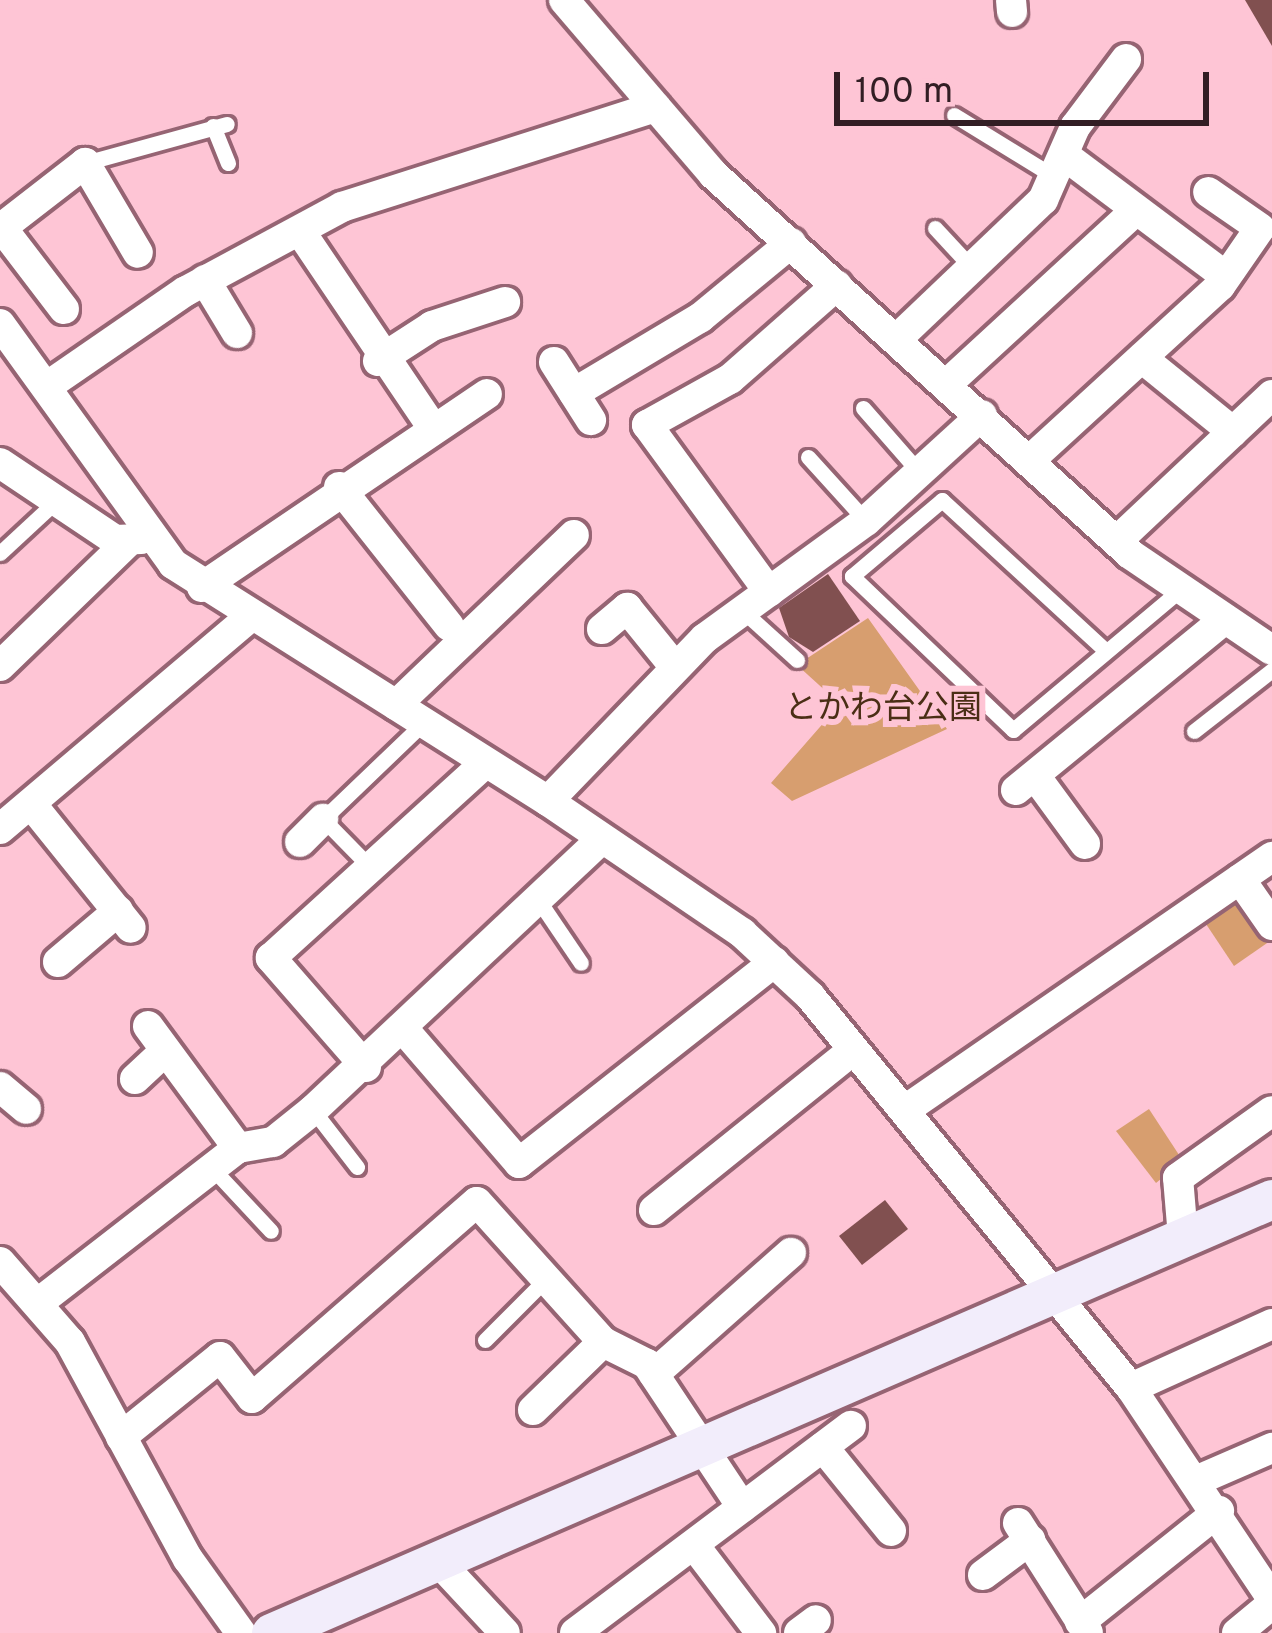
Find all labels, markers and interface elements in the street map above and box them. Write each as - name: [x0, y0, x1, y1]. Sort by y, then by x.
- scale bar: [840, 48, 1215, 122]
- text: 100 m: [855, 70, 953, 116]
- park label: とかわ台公園: [784, 691, 982, 731]

